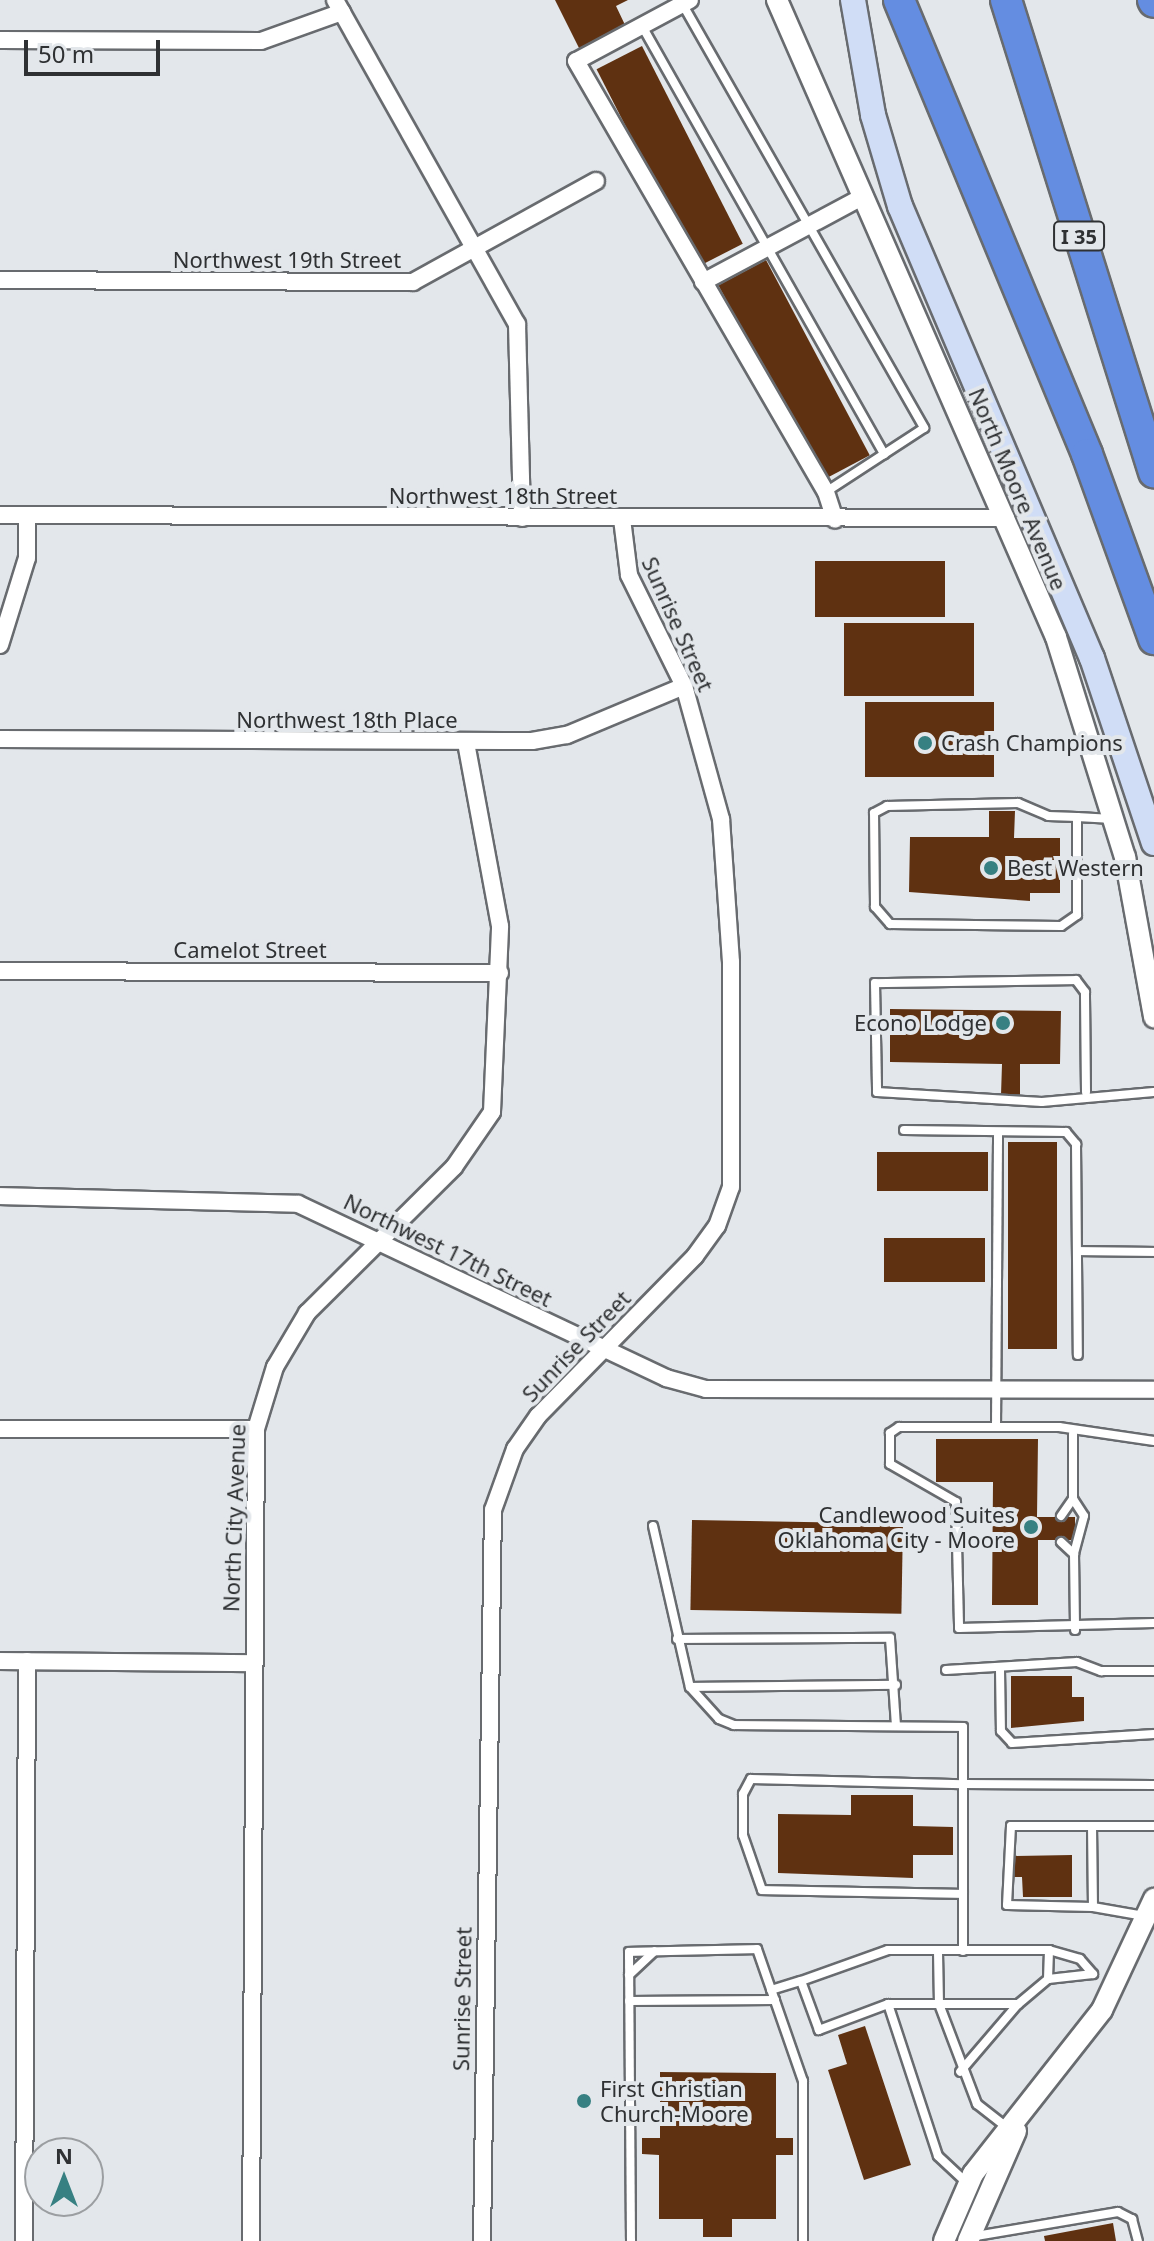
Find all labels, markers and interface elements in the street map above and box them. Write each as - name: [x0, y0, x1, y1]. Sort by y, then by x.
- scale bar: [28, 24, 164, 74]
- text: 50 m: [38, 37, 94, 70]
- road number: I 35: [1053, 220, 1105, 252]
- street label: Northwest 19th Street: [173, 247, 401, 273]
- street label: North Moore Avenue: [963, 384, 1073, 594]
- street label: Northwest 18th Street: [389, 483, 617, 509]
- street label: Sunrise Street: [637, 553, 719, 695]
- street label: Northwest 18th Place: [236, 707, 458, 733]
- place label: Crash Champions: [941, 730, 1123, 756]
- marker: Crash Champions: [916, 734, 934, 752]
- place label: Best Western: [1007, 855, 1144, 881]
- marker: Best Western: [982, 859, 1000, 877]
- street label: Camelot Street: [173, 937, 327, 963]
- place label: Econo Lodge: [854, 1010, 987, 1036]
- marker: Econo Lodge: [994, 1014, 1012, 1032]
- street label: Northwest 17th Street: [340, 1188, 556, 1312]
- street label: Sunrise Street: [516, 1285, 636, 1407]
- street label: North City Avenue: [218, 1424, 250, 1612]
- place label: Candlewood Suites Oklahoma City - Moore: [778, 1501, 1015, 1552]
- marker: Candlewood Suites Oklahoma City - Moore: [1022, 1518, 1040, 1536]
- street label: Sunrise Street: [448, 1927, 476, 2071]
- place label: First Christian Church-Moore: [600, 2075, 749, 2126]
- marker: First Christian Church-Moore: [575, 2092, 593, 2110]
- north arrow: [24, 2137, 104, 2217]
- text: N: [55, 2140, 73, 2170]

